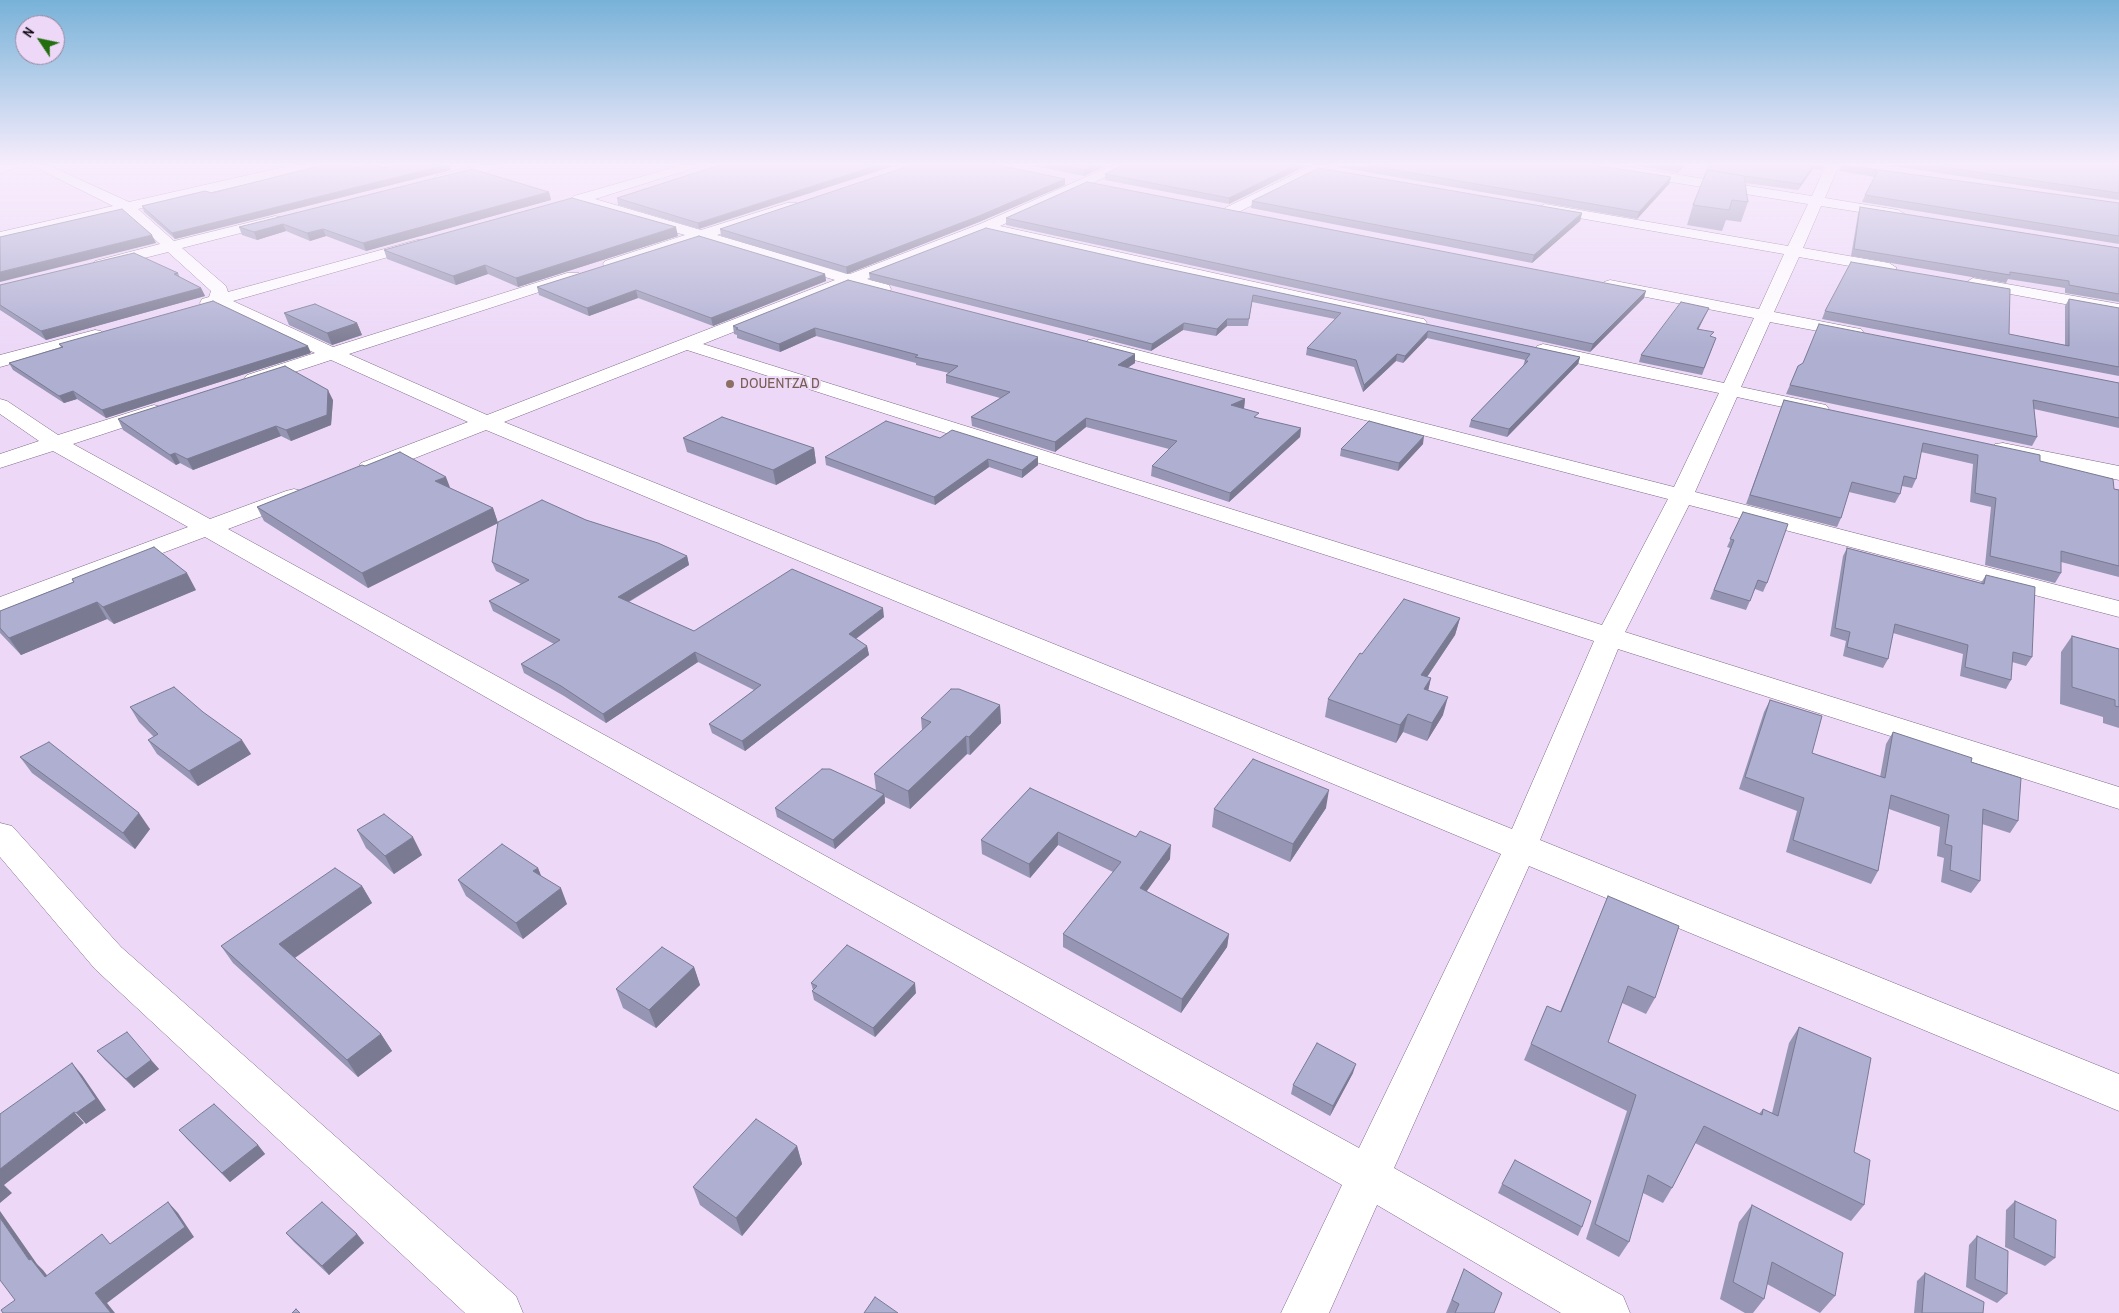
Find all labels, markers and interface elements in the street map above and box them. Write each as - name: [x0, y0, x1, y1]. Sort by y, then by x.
- north arrow: [15, 15, 65, 65]
- text: N: [19, 24, 38, 41]
- place label: DOUENTZA D: [740, 375, 820, 393]
- marker: DOUENTZA D: [724, 378, 736, 390]

